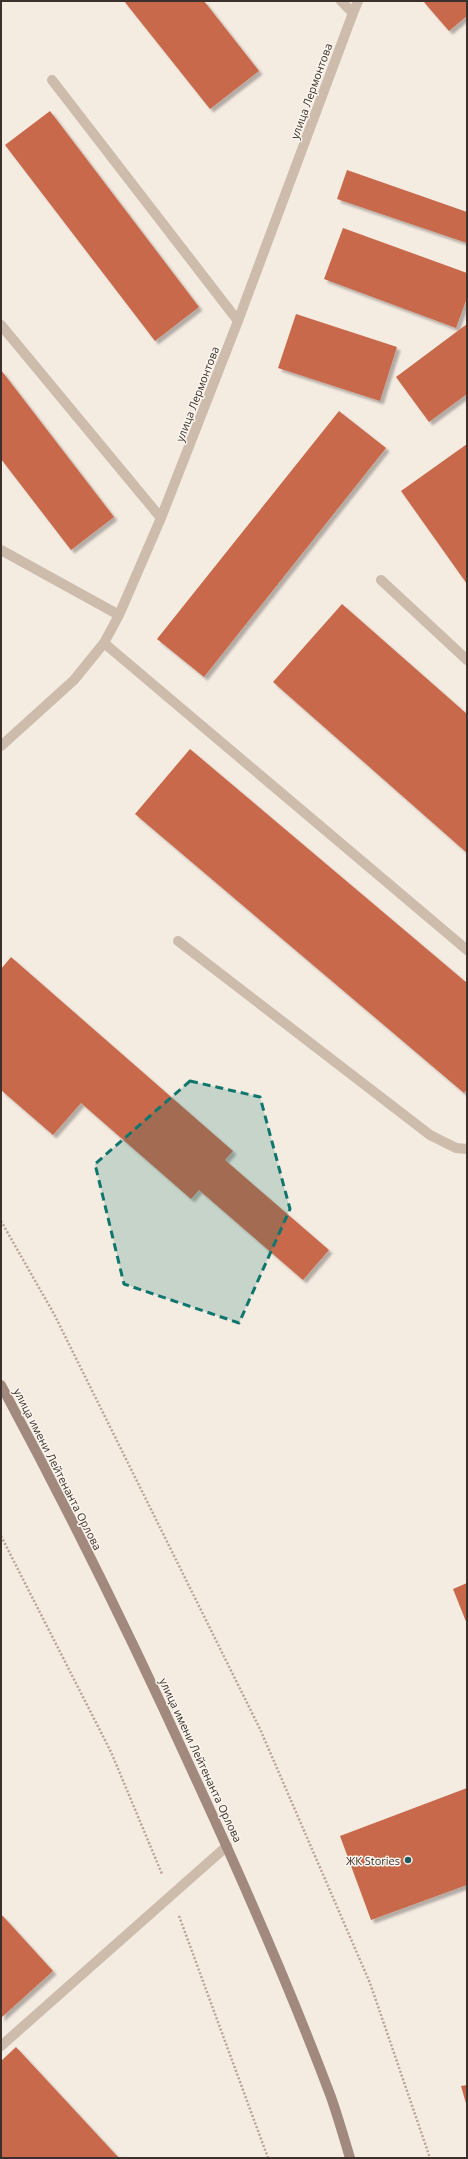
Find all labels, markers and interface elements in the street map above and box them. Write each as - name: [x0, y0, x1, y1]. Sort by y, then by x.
- street label: улица Лермонтова: [287, 41, 335, 141]
- street label: улица Лермонтова: [172, 344, 222, 444]
- street label: улица имени Лейтенанта Орлова: [11, 1386, 105, 1552]
- street label: улица имени Лейтенанта Орлова: [156, 1675, 246, 1845]
- place label: ЖК Stories: [346, 1853, 400, 1868]
- marker: ЖК Stories: [403, 1855, 413, 1865]

